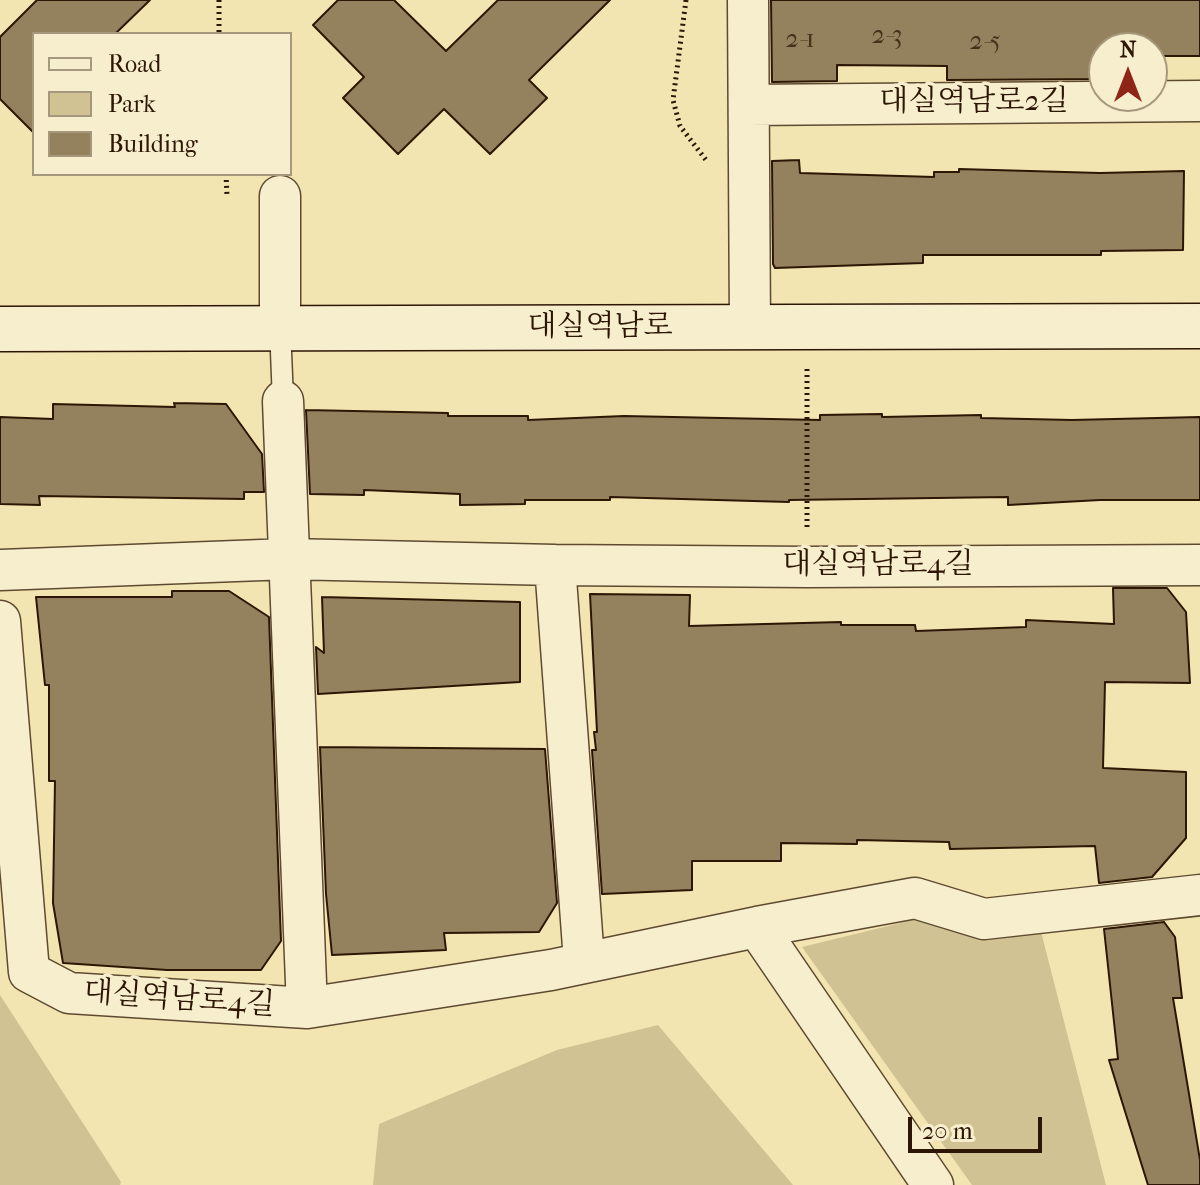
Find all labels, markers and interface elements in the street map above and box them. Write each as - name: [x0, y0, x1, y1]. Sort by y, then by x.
- house number: 2-3: [872, 21, 902, 53]
- house number: 2-1: [785, 25, 815, 57]
- house number: 2-5: [969, 27, 1001, 59]
- legend: [32, 32, 292, 176]
- north arrow: [1088, 32, 1168, 112]
- text: N: [1120, 37, 1136, 63]
- text: Road: [108, 50, 161, 78]
- street label: 대실역남로2길: [879, 85, 1069, 121]
- text: Park: [108, 90, 156, 118]
- text: Building: [108, 130, 198, 158]
- street label: 대실역남로: [528, 310, 672, 346]
- street label: 대실역남로4길: [782, 548, 974, 584]
- street label: 대실역남로4길: [82, 975, 276, 1025]
- scale bar: [912, 1101, 1046, 1151]
- text: 20 m: [922, 1117, 973, 1145]

